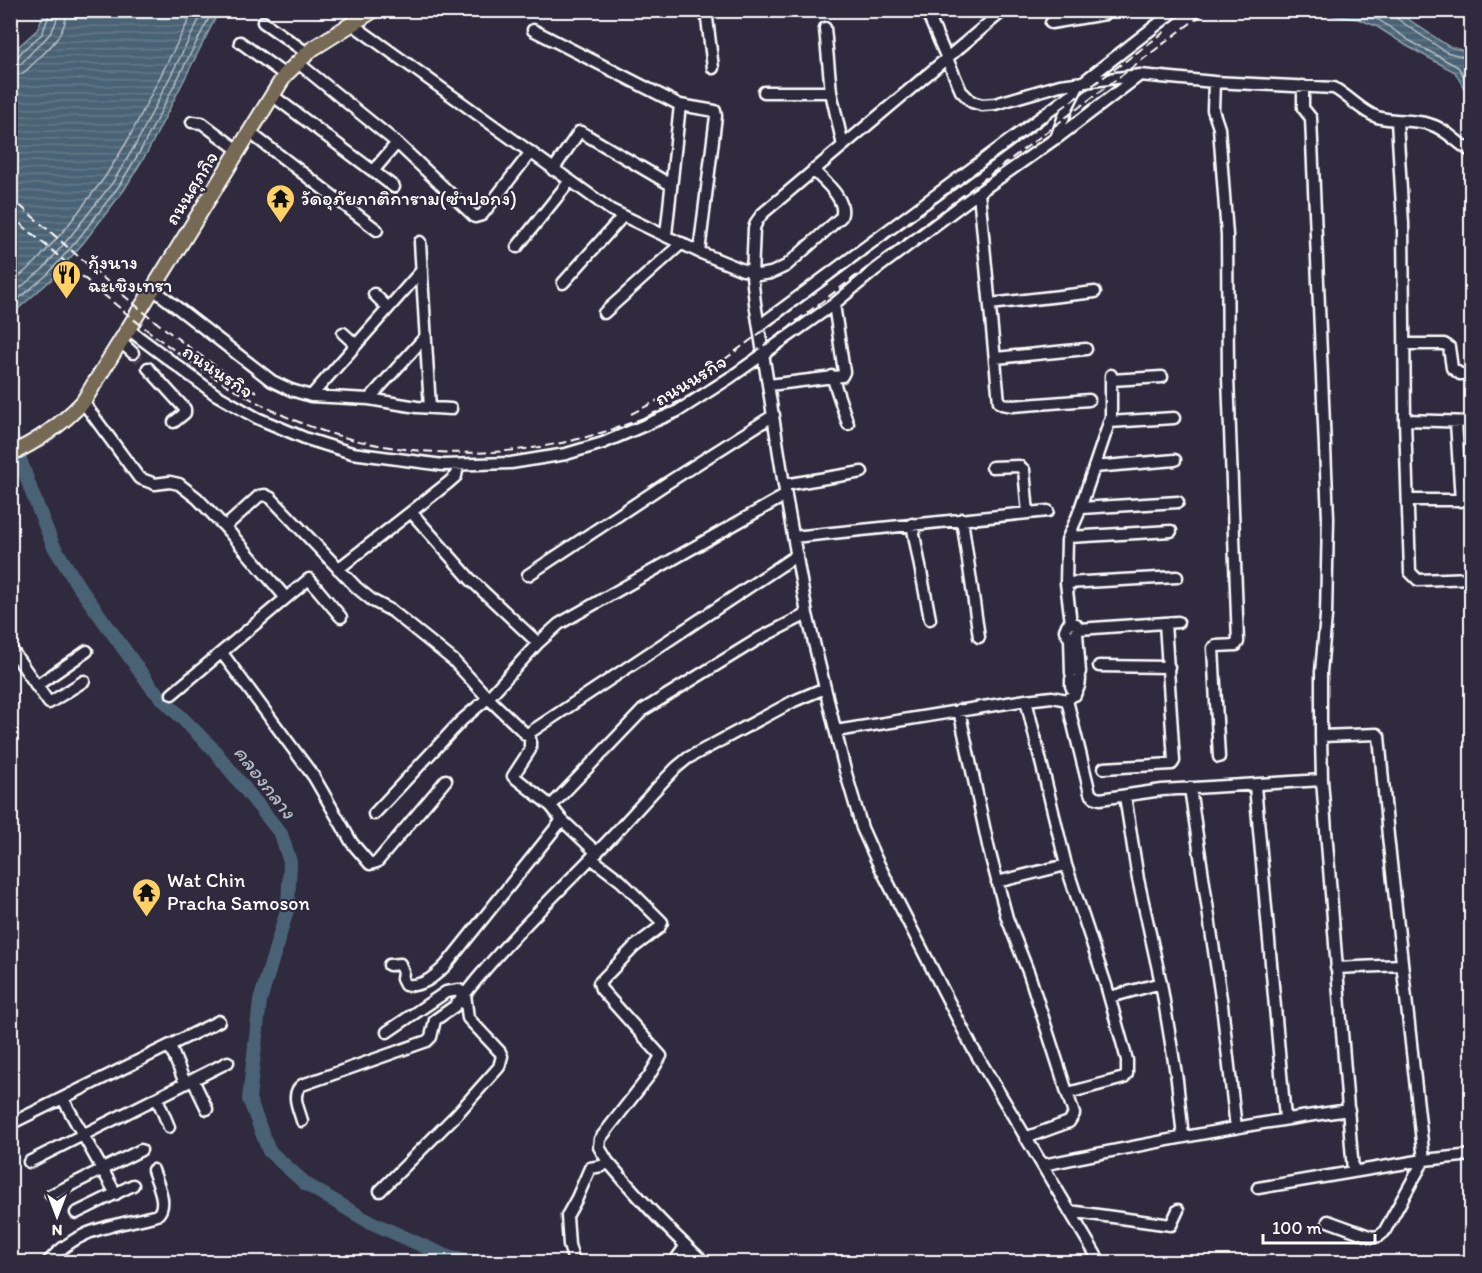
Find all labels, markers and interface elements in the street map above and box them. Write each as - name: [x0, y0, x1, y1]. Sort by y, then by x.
- street label: ถนนศุภกิจ: [159, 147, 224, 230]
- temple icon: วัดอุภัยภาติการาม(ซำปอกง): [264, 182, 296, 224]
- place label: วัดอุภัยภาติการาม(ซำปอกง): [301, 186, 517, 211]
- place label: กุ้งนาง ฉะเชิงเทรา: [88, 250, 172, 297]
- restaurant icon: กุ้งนาง ฉะเชิงเทรา: [51, 258, 83, 300]
- street label: ถนนนรกิจ: [178, 339, 258, 403]
- street label: ถนนนรกิจ: [650, 349, 731, 411]
- water label: คลองกลาง: [229, 740, 302, 824]
- place label: Wat Chin Pracha Samoson: [167, 868, 310, 915]
- temple icon: Wat Chin Pracha Samoson: [130, 876, 162, 918]
- north arrow: [27, 1186, 87, 1246]
- scale bar: [1263, 1207, 1376, 1245]
- text: 100 m: [1272, 1217, 1322, 1239]
- text: N: [52, 1221, 62, 1240]

